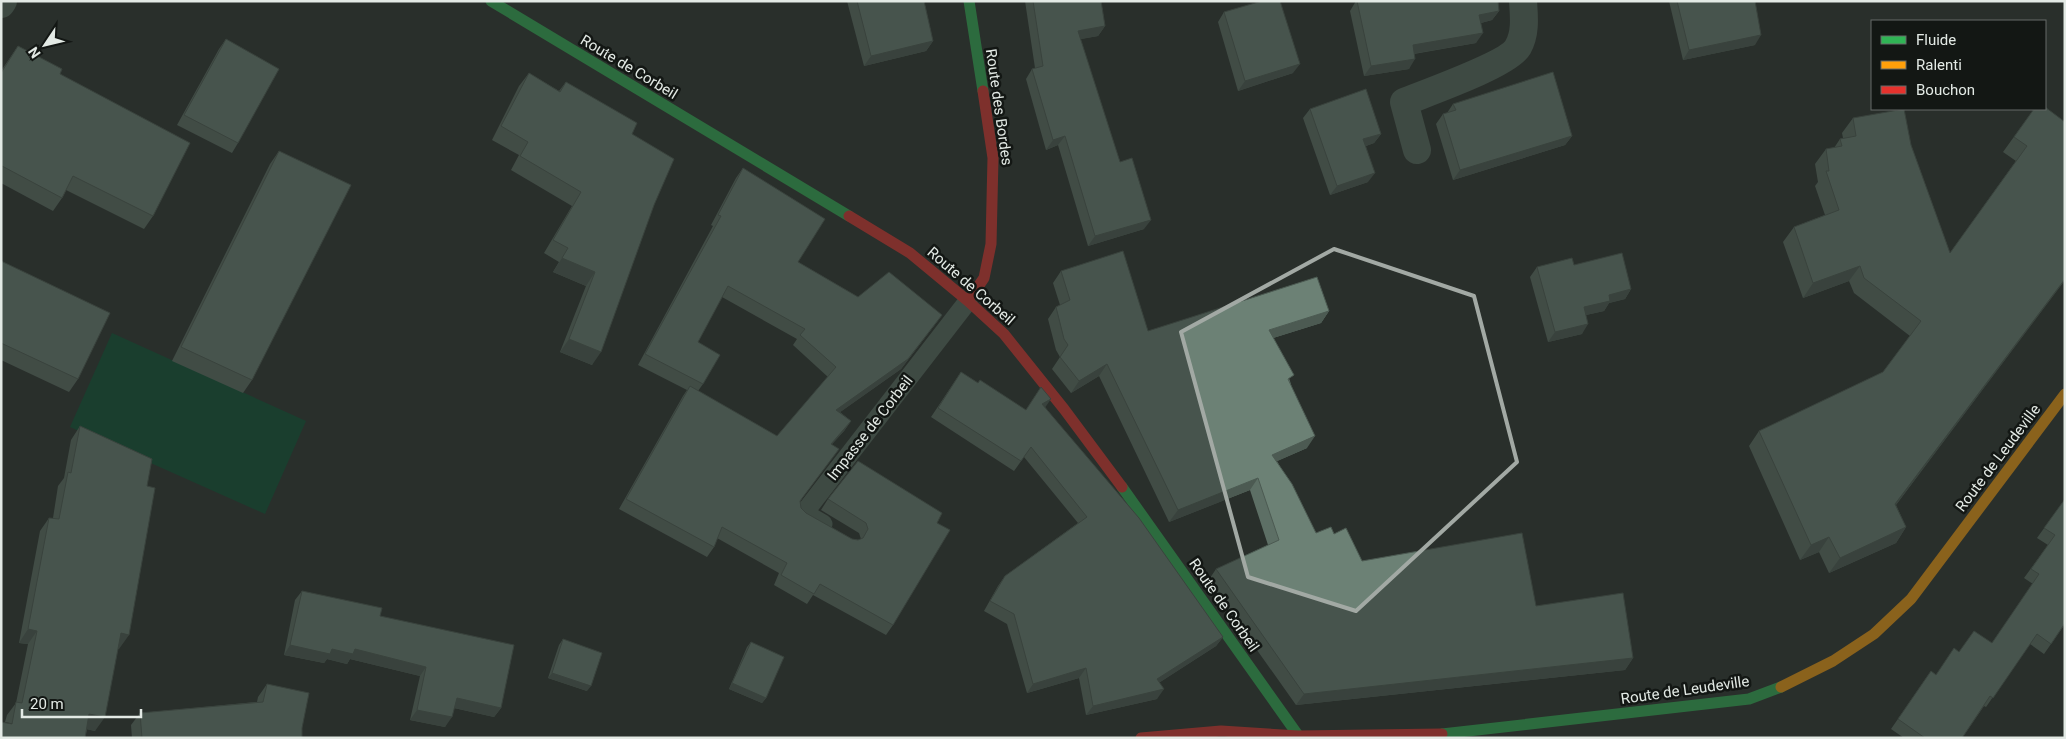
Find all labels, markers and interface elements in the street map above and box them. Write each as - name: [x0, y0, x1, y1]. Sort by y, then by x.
- north arrow: [20, 20, 70, 70]
- legend: [1871, 20, 2046, 110]
- street label: Route de Corbeil: [577, 31, 681, 103]
- text: Fluide: [1916, 31, 1956, 49]
- text: N: [25, 44, 44, 61]
- street label: Route des Bordes: [982, 48, 1016, 166]
- text: Ralenti: [1916, 56, 1962, 74]
- text: Bouchon: [1916, 81, 1975, 99]
- street label: Route de Corbeil: [924, 243, 1018, 329]
- street label: Impasse de Corbeil: [823, 372, 917, 484]
- street label: Route de Leudeville: [1952, 401, 2044, 515]
- street label: Route de Corbeil: [1185, 555, 1263, 655]
- street label: Route de Leudeville: [1620, 672, 1750, 708]
- scale bar: [22, 686, 141, 718]
- text: 20 m: [30, 695, 64, 713]

